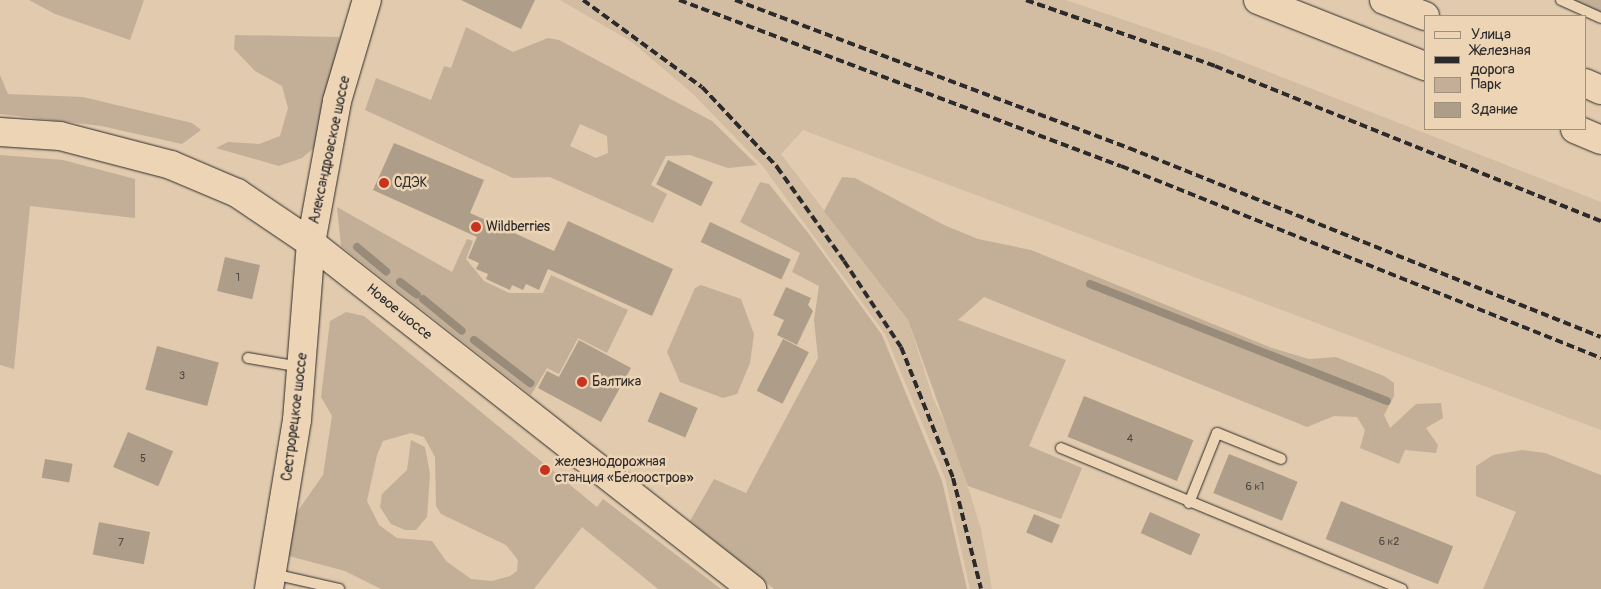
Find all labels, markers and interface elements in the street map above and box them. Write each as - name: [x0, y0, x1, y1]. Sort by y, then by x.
- legend: [1424, 15, 1586, 130]
- text: Улица: [1471, 25, 1511, 44]
- text: Железная дорога: [1470, 41, 1531, 79]
- street label: Александровское шоссе: [306, 74, 354, 226]
- text: Парк: [1471, 75, 1502, 94]
- text: Здание: [1471, 100, 1518, 119]
- place label: СДЭК: [394, 175, 427, 191]
- marker: СДЭК: [378, 177, 390, 189]
- place label: Wildberries: [486, 219, 550, 235]
- marker: Wildberries: [470, 221, 482, 233]
- house number: 1: [236, 271, 240, 285]
- street label: Новое шоссе: [363, 281, 435, 343]
- street label: Сестрорецкое шоссе: [279, 352, 311, 482]
- house number: 3: [179, 369, 185, 383]
- place label: Балтика: [592, 374, 641, 390]
- marker: Балтика: [576, 376, 588, 388]
- house number: 4: [1127, 432, 1133, 446]
- house number: 5: [140, 452, 146, 466]
- place label: железнодорожная станция «Белоостров»: [555, 454, 694, 487]
- marker: железнодорожная станция «Белоостров»: [539, 464, 551, 476]
- house number: 6 к1: [1246, 480, 1264, 494]
- house number: 6 к2: [1379, 535, 1399, 549]
- house number: 7: [118, 536, 124, 550]

